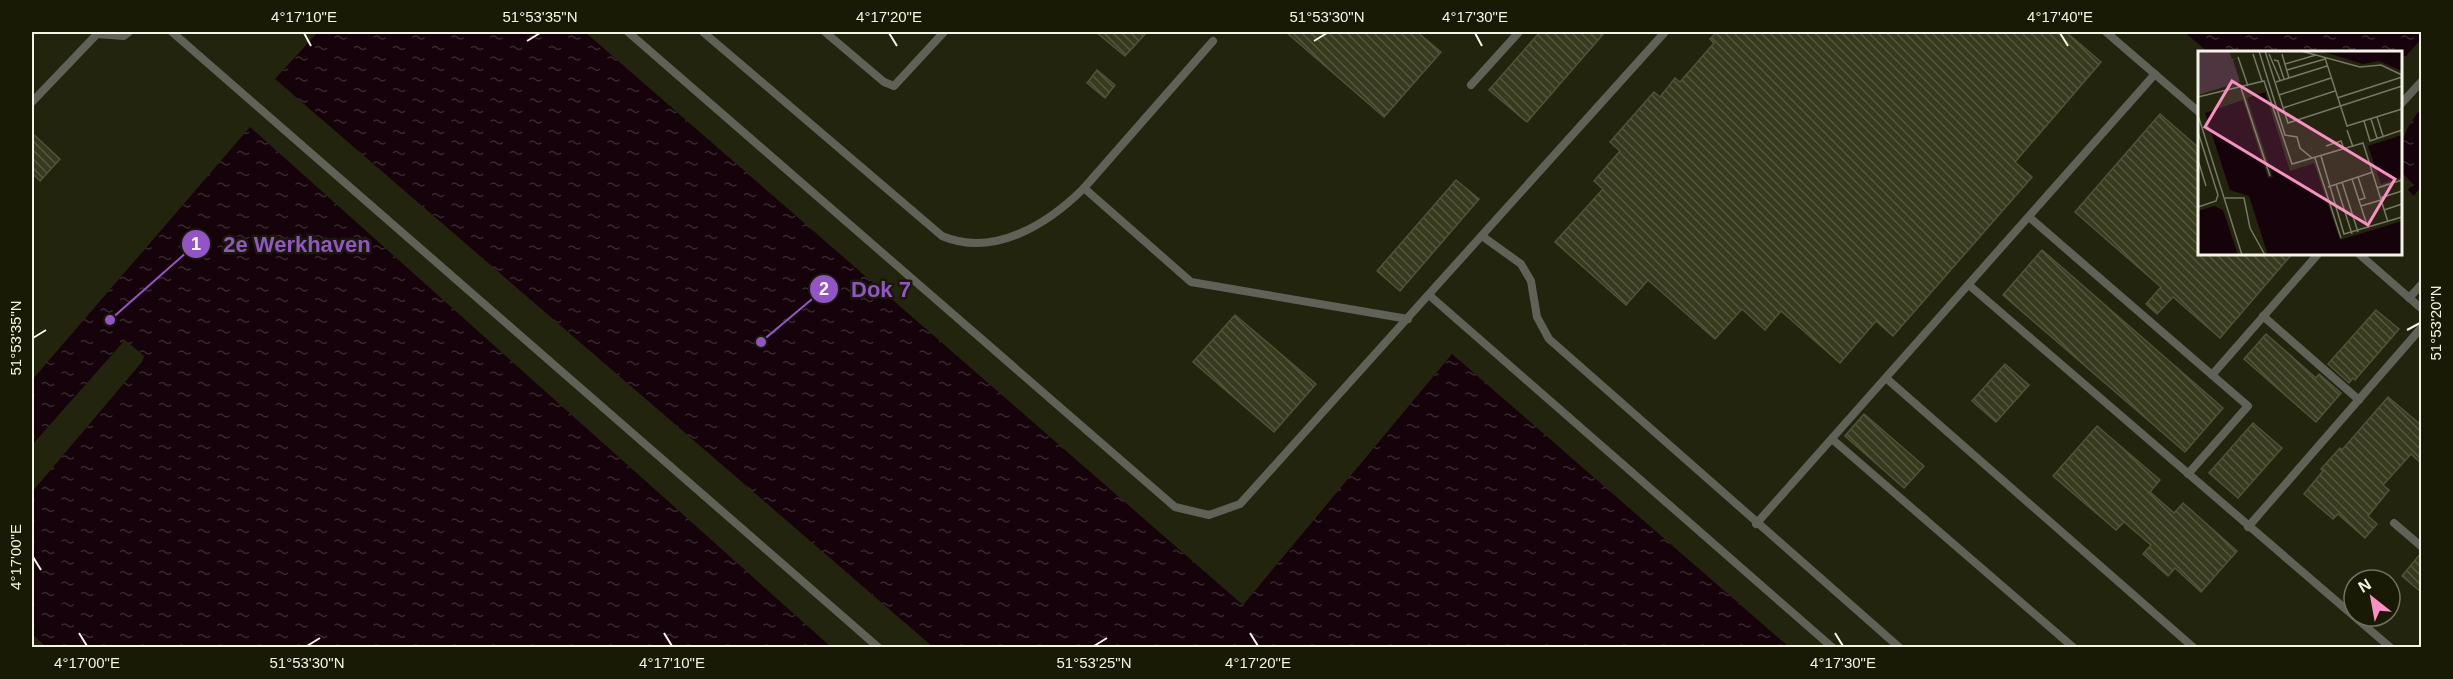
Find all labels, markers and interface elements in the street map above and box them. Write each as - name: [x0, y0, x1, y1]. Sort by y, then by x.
- text: 4°17'10"E: [271, 8, 337, 25]
- text: 51°53'35"N: [502, 8, 578, 25]
- text: 4°17'20"E: [856, 8, 922, 25]
- text: 51°53'30"N: [1289, 8, 1365, 25]
- text: 4°17'30"E: [1442, 8, 1508, 25]
- text: 4°17'40"E: [2027, 8, 2093, 25]
- inset map: [2198, 51, 2402, 255]
- callout: 2e Werkhaven: [181, 224, 383, 264]
- text: 2e Werkhaven: [223, 232, 371, 257]
- text: 1: [191, 234, 201, 254]
- callout: Dok 7: [809, 269, 923, 309]
- text: Dok 7: [851, 277, 911, 302]
- text: 2: [819, 279, 829, 299]
- text: 51°53'20"N: [2427, 285, 2444, 361]
- text: 51°53'35"N: [7, 300, 24, 376]
- text: 4°17'00"E: [7, 524, 24, 590]
- north arrow: [2342, 568, 2402, 628]
- text: N: [2355, 575, 2374, 596]
- text: 4°17'00"E: [54, 654, 120, 671]
- text: 51°53'30"N: [269, 654, 345, 671]
- text: 4°17'10"E: [639, 654, 705, 671]
- text: 51°53'25"N: [1056, 654, 1132, 671]
- text: 4°17'20"E: [1225, 654, 1291, 671]
- text: 4°17'30"E: [1810, 654, 1876, 671]

